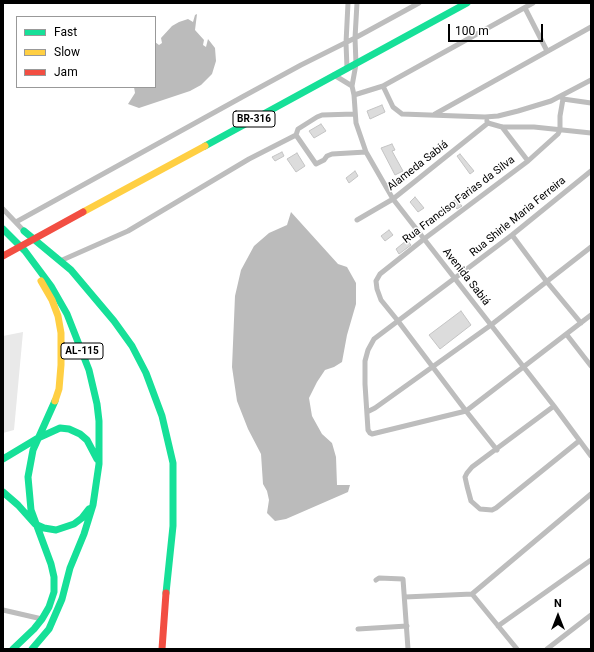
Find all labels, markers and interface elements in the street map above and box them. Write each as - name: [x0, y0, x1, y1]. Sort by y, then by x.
- legend: [16, 16, 156, 88]
- scale bar: [450, 16, 545, 42]
- text: 100 m: [455, 24, 489, 38]
- text: Fast: [54, 25, 77, 39]
- text: Slow: [54, 45, 80, 59]
- text: Jam: [54, 65, 78, 79]
- road number: BR-316: [233, 111, 275, 127]
- street label: Alameda Sabiá: [385, 138, 451, 194]
- street label: Rua Franciso Farias da Silva: [400, 154, 518, 246]
- street label: Rua Shirle Maria Ferreira: [467, 174, 569, 260]
- street label: Avenida Sabiá: [440, 246, 492, 308]
- road number: AL-115: [61, 343, 103, 359]
- north arrow: [538, 596, 578, 636]
- text: N: [554, 597, 562, 610]

